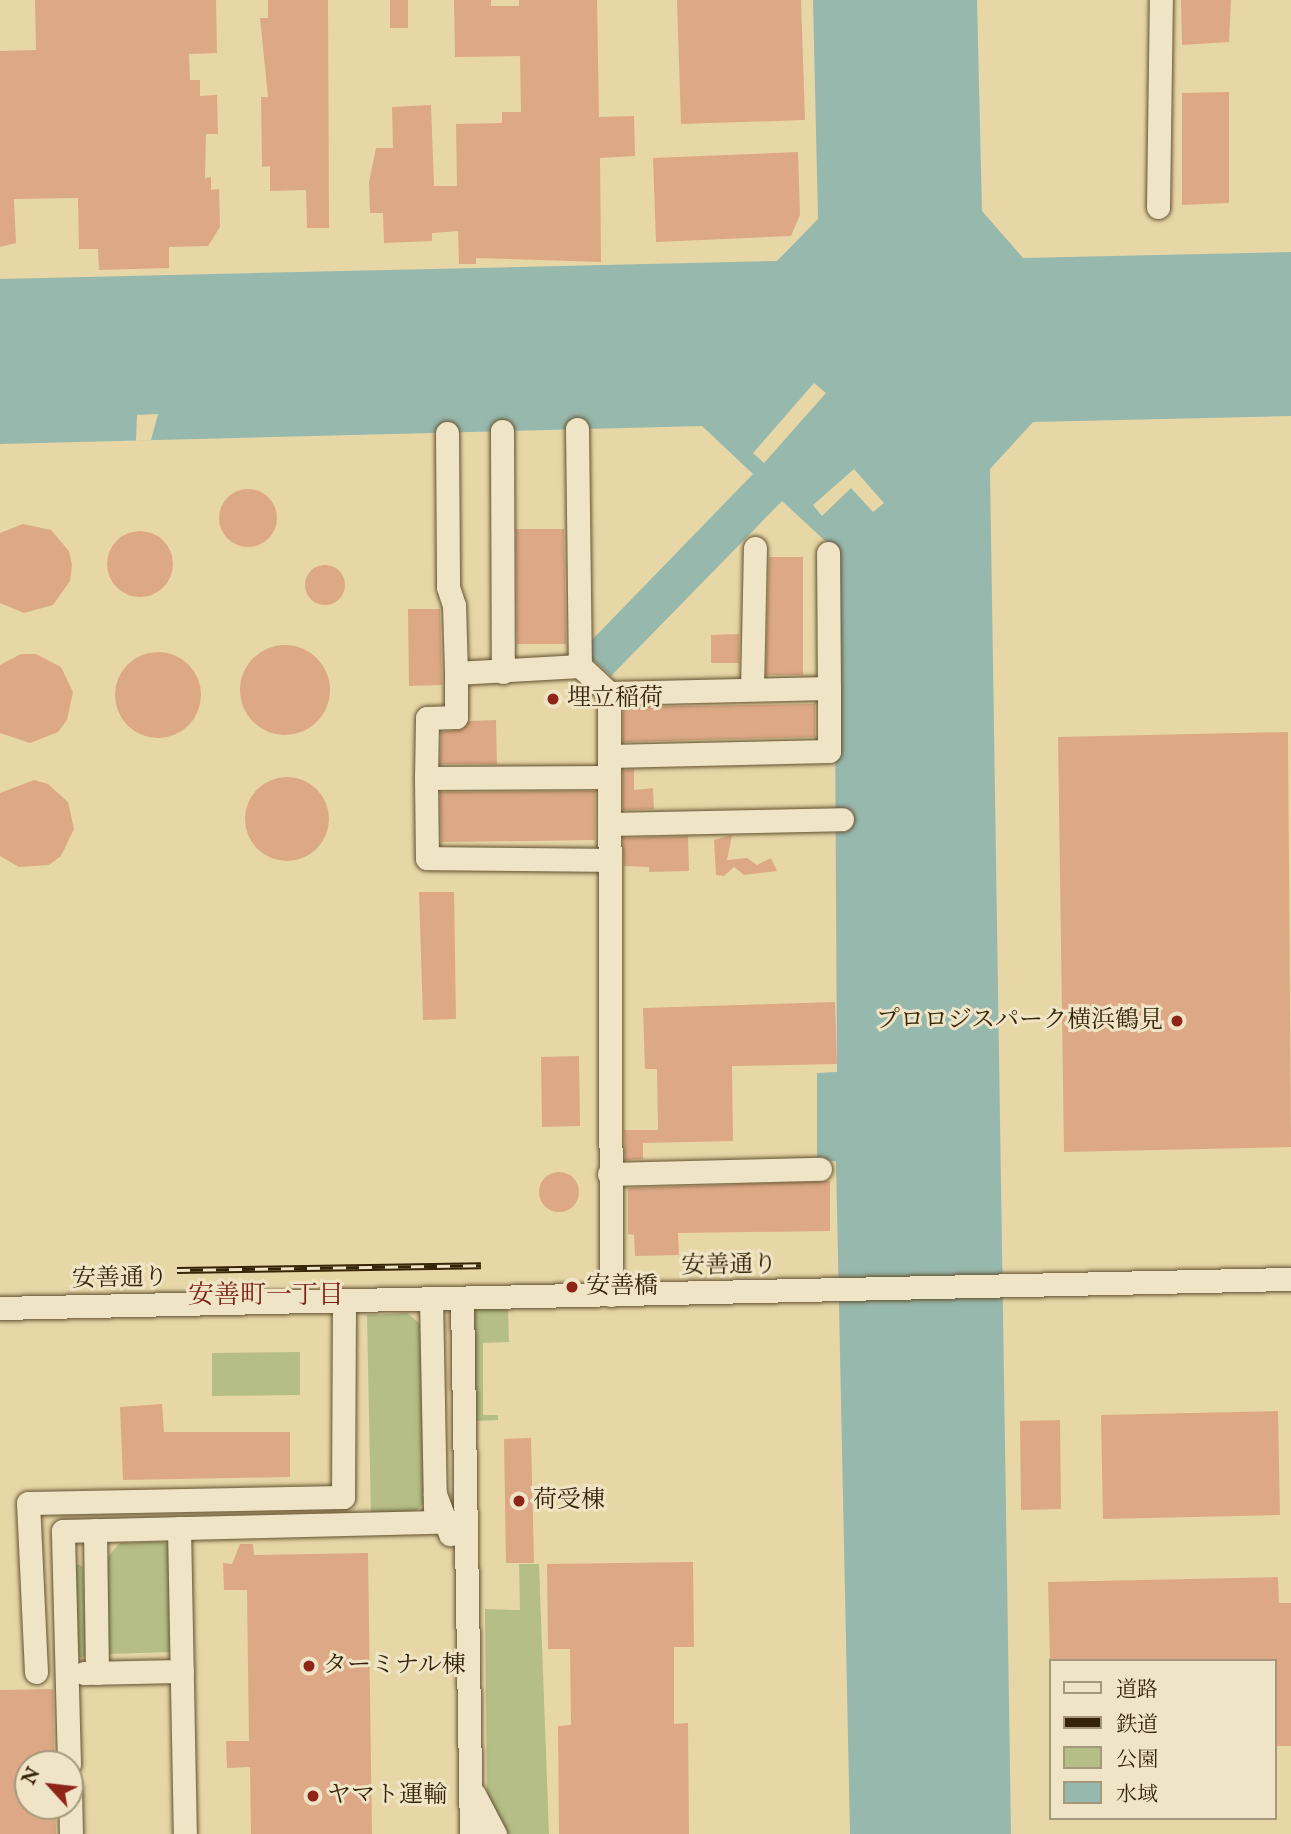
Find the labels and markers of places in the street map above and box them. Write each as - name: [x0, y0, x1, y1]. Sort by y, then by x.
- place label: 埋立稲荷: [567, 685, 663, 713]
- marker: 埋立稲荷: [545, 691, 561, 707]
- place label: プロロジスパーク横浜鶴見: [875, 1007, 1163, 1035]
- marker: プロロジスパーク横浜鶴見: [1169, 1013, 1185, 1029]
- place label: 安善橋: [586, 1273, 658, 1301]
- marker: 安善橋: [564, 1279, 580, 1295]
- place label: 荷受棟: [533, 1487, 605, 1515]
- marker: 荷受棟: [511, 1493, 527, 1509]
- place label: ターミナル棟: [323, 1652, 467, 1680]
- marker: ターミナル棟: [301, 1658, 317, 1674]
- place label: ヤマト運輸: [327, 1782, 447, 1810]
- marker: ヤマト運輸: [305, 1788, 321, 1804]

